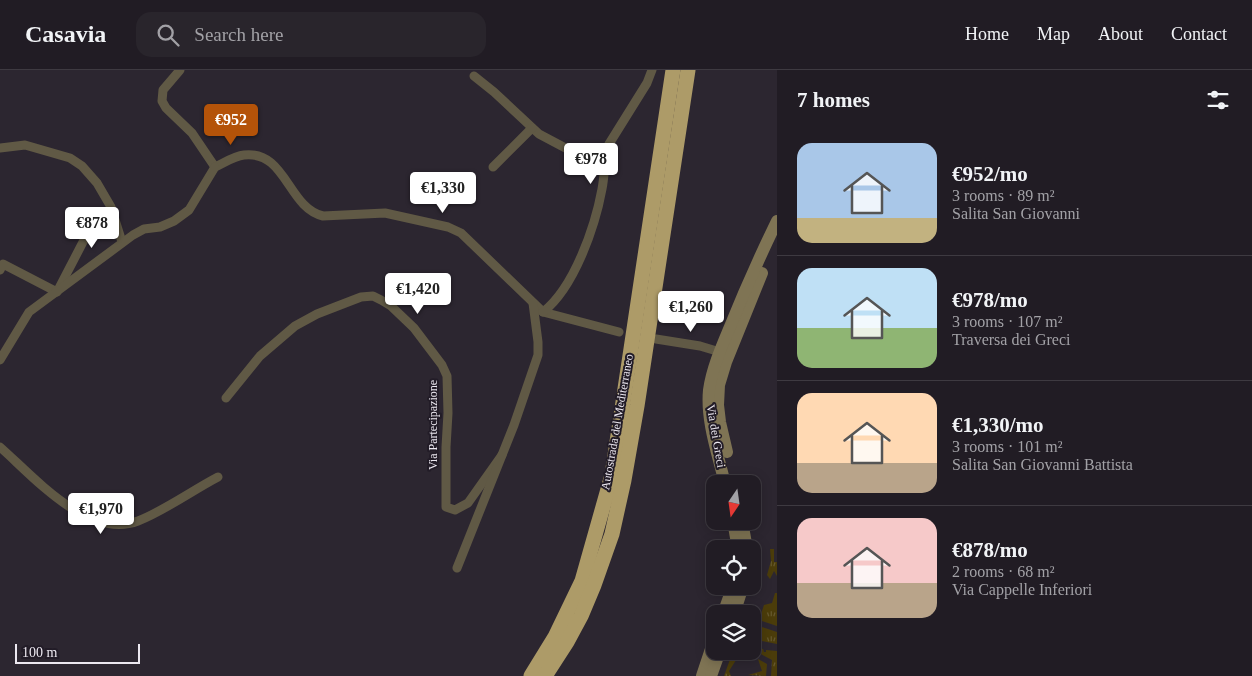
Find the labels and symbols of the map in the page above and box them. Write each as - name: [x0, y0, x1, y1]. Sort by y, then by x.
- pin: €952: [201, 104, 261, 146]
- pin: €978: [561, 142, 621, 185]
- pin: €1,330: [402, 172, 484, 214]
- pin: €878: [62, 206, 122, 249]
- pin: €1,420: [377, 272, 459, 315]
- pin: €1,260: [650, 290, 732, 333]
- street label: Autostrada del Mediterraneo: [598, 353, 636, 491]
- street label: Via Partecipazione: [426, 380, 440, 470]
- street label: Via dei Greci: [704, 403, 729, 469]
- north arrow: [706, 475, 761, 530]
- pin: €1,970: [60, 492, 142, 535]
- scale bar: [15, 641, 140, 664]

